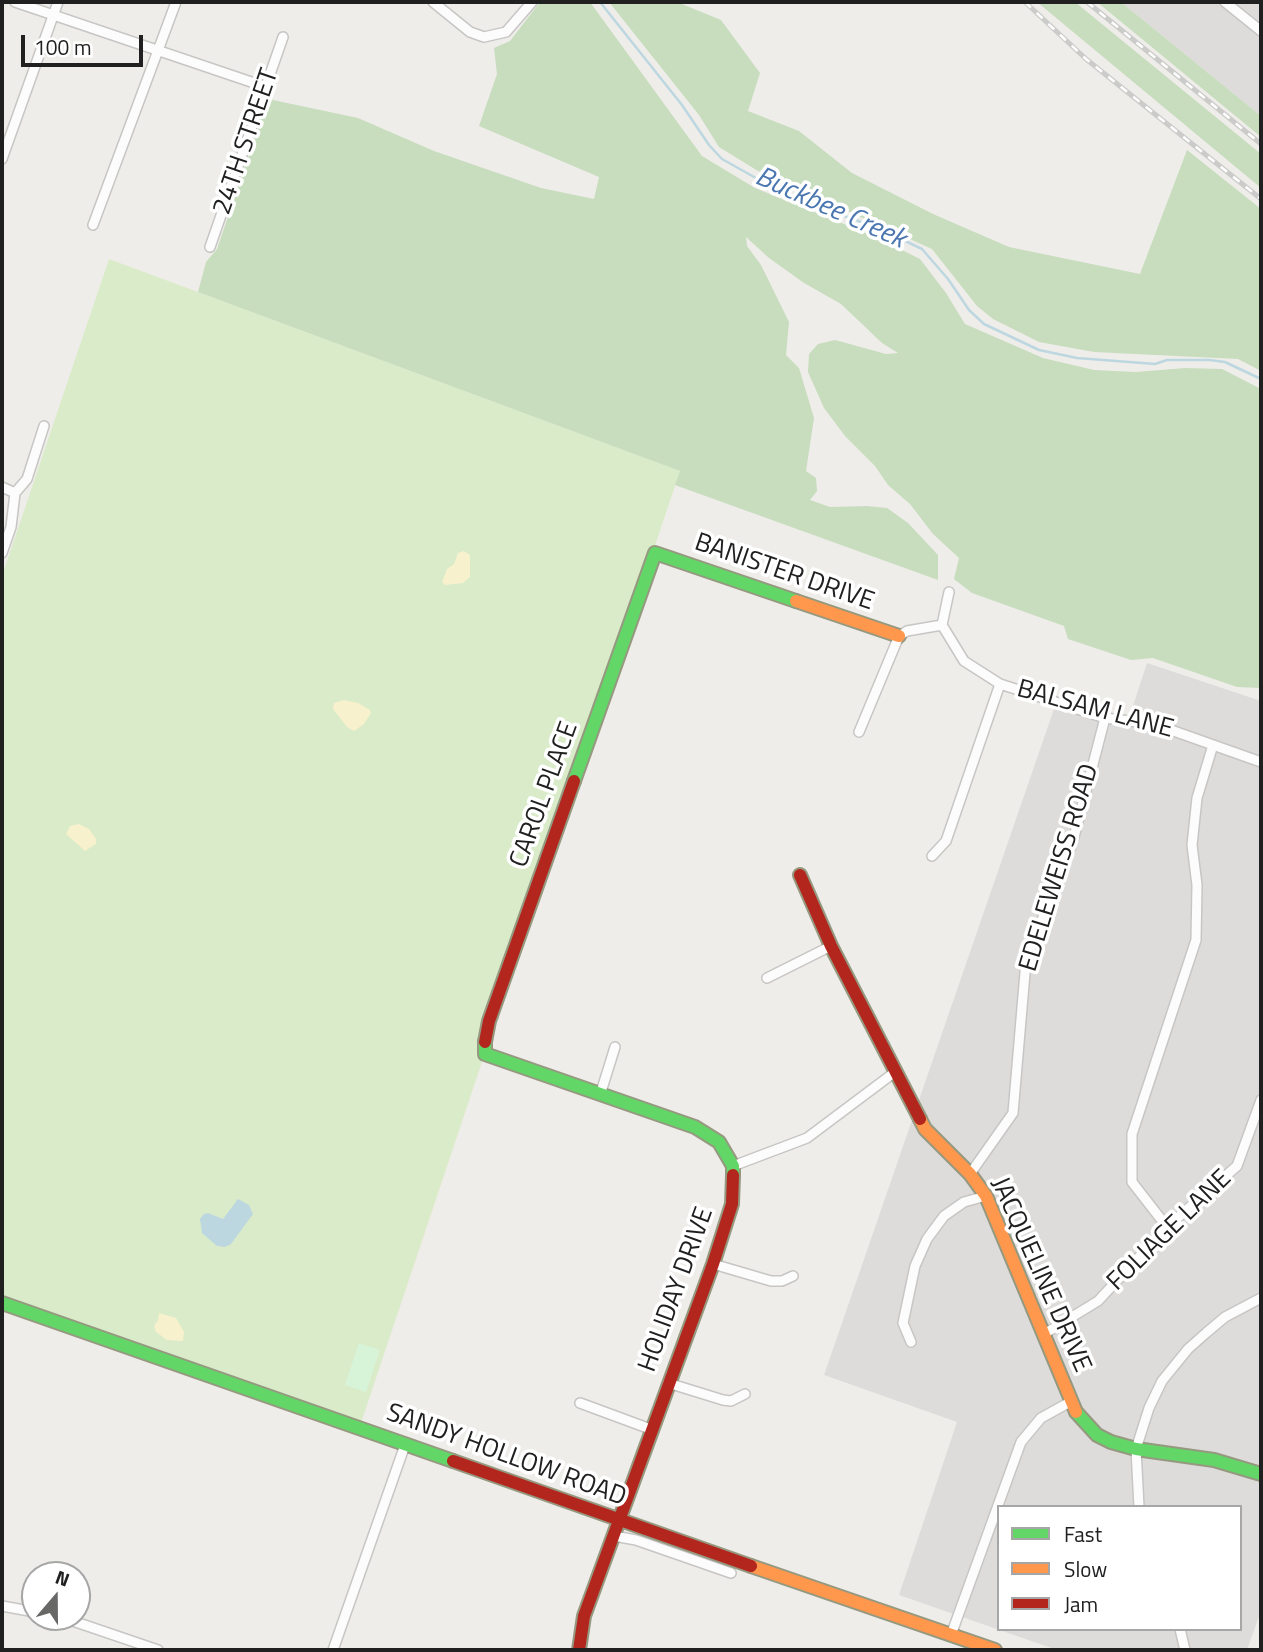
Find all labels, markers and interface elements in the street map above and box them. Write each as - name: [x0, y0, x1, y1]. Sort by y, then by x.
- scale bar: [24, 21, 147, 65]
- text: 100 m: [34, 31, 91, 63]
- street label: 24TH STREET: [207, 65, 287, 219]
- water label: Buckbee Creek: [750, 161, 910, 257]
- street label: BANISTER DRIVE: [690, 528, 878, 618]
- street label: BALSAM LANE: [1013, 674, 1177, 746]
- street label: CAROL PLACE: [504, 718, 586, 872]
- street label: EDELEWEISS ROAD: [1014, 761, 1106, 975]
- street label: FOLIAGE LANE: [1101, 1164, 1239, 1298]
- street label: JACQUELINE DRIVE: [983, 1173, 1097, 1377]
- street label: HOLIDAY DRIVE: [633, 1204, 721, 1376]
- street label: SANDY HOLLOW ROAD: [382, 1398, 630, 1514]
- legend: [997, 1505, 1242, 1631]
- text: Fast: [1064, 1518, 1102, 1550]
- text: Slow: [1064, 1553, 1107, 1585]
- north arrow: [21, 1561, 91, 1631]
- text: N: [52, 1562, 74, 1594]
- text: Jam: [1064, 1588, 1098, 1620]

